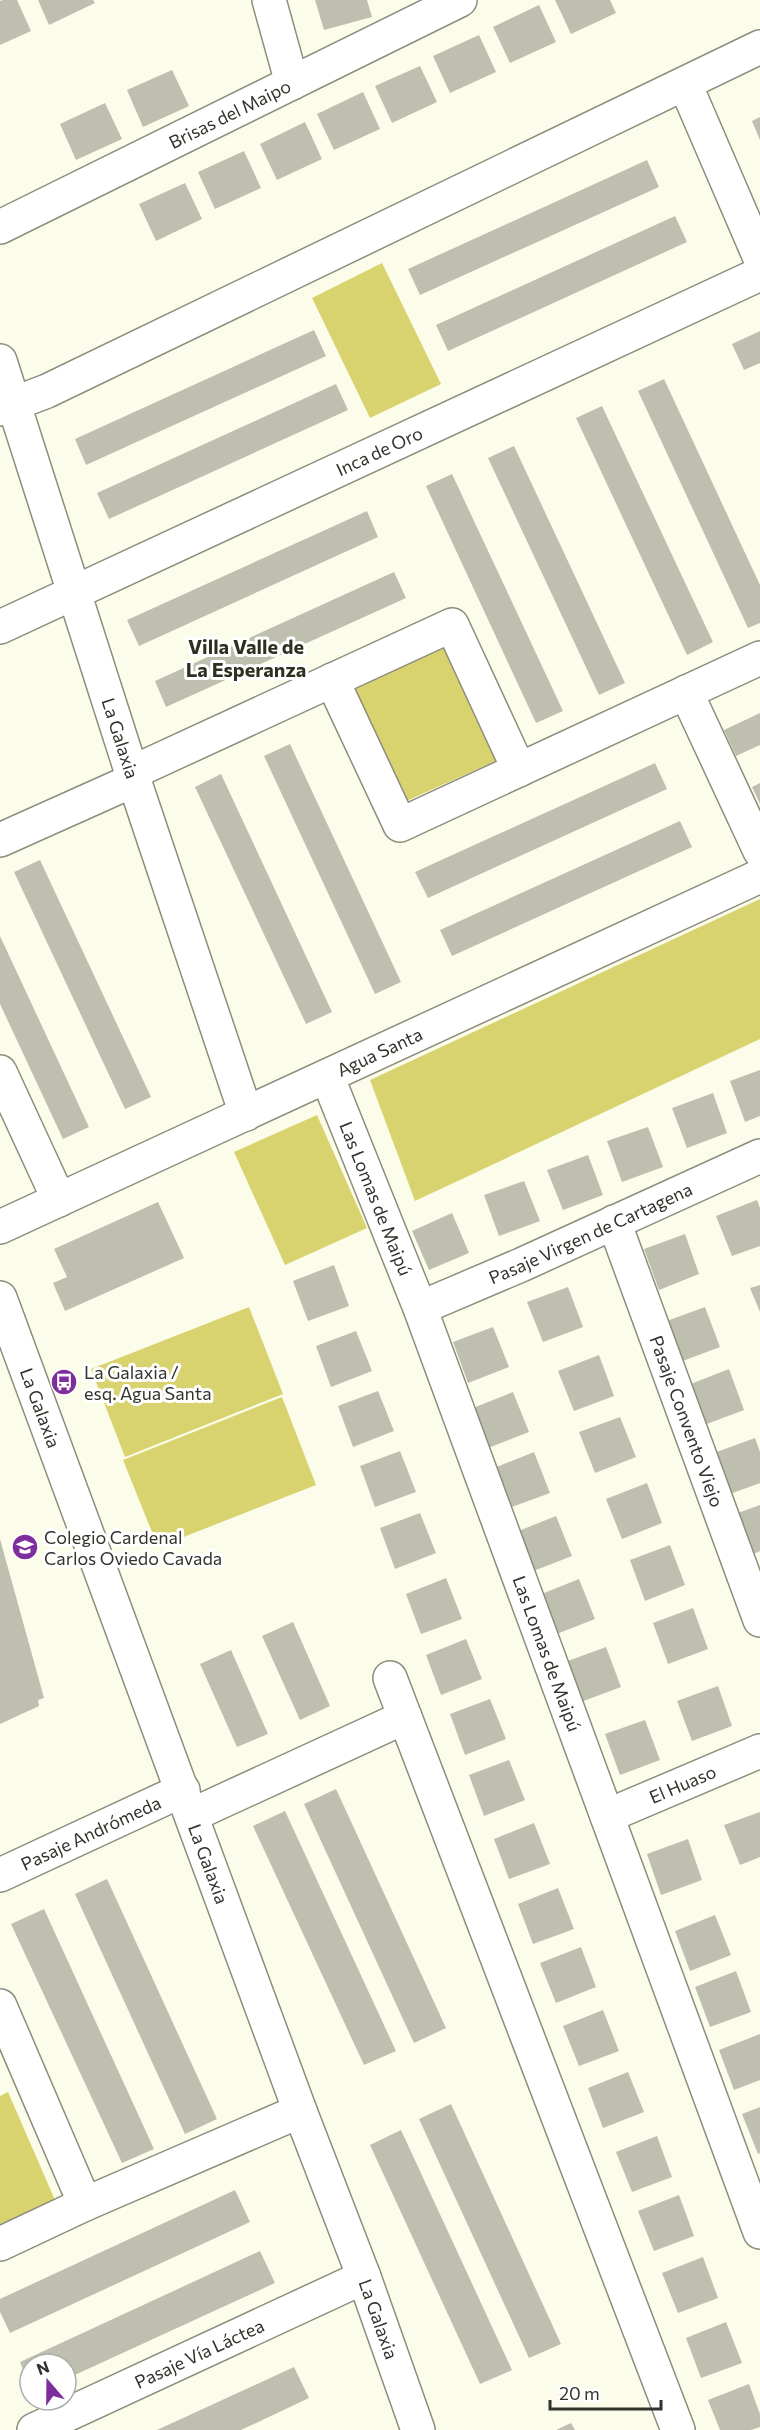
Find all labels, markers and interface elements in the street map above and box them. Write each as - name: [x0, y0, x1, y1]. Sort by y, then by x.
- street label: Brisas del Maipo: [165, 74, 294, 153]
- street label: Inca de Oro: [332, 421, 426, 480]
- district label: Villa Valle de La Esperanza: [186, 634, 306, 681]
- street label: La Galaxia: [97, 695, 144, 781]
- street label: Agua Santa: [333, 1022, 426, 1081]
- street label: Las Lomas de Maipú: [335, 1118, 417, 1279]
- street label: Pasaje Virgen de Cartagena: [485, 1178, 695, 1289]
- street label: Pasaje Convento Viejo: [645, 1332, 729, 1510]
- place label: La Galaxia / esq. Agua Santa: [84, 1361, 212, 1404]
- street label: La Galaxia: [16, 1365, 65, 1451]
- bus stop icon: La Galaxia / esq. Agua Santa: [49, 1367, 79, 1397]
- place label: Colegio Cardenal Carlos Oviedo Cavada: [44, 1526, 222, 1569]
- school or university icon: Colegio Cardenal Carlos Oviedo Cavada: [10, 1532, 40, 1562]
- street label: Las Lomas de Maipú: [508, 1572, 586, 1734]
- street label: El Huaso: [646, 1760, 719, 1808]
- street label: Pasaje Andrómeda: [17, 1791, 164, 1875]
- street label: La Galaxia: [184, 1821, 234, 1907]
- street label: La Galaxia: [355, 2276, 403, 2362]
- street label: Pasaje Vía Láctea: [131, 2314, 267, 2393]
- north arrow: [18, 2352, 78, 2412]
- text: N: [34, 2356, 52, 2378]
- scale bar: [550, 2373, 661, 2411]
- text: 20 m: [559, 2382, 600, 2404]

